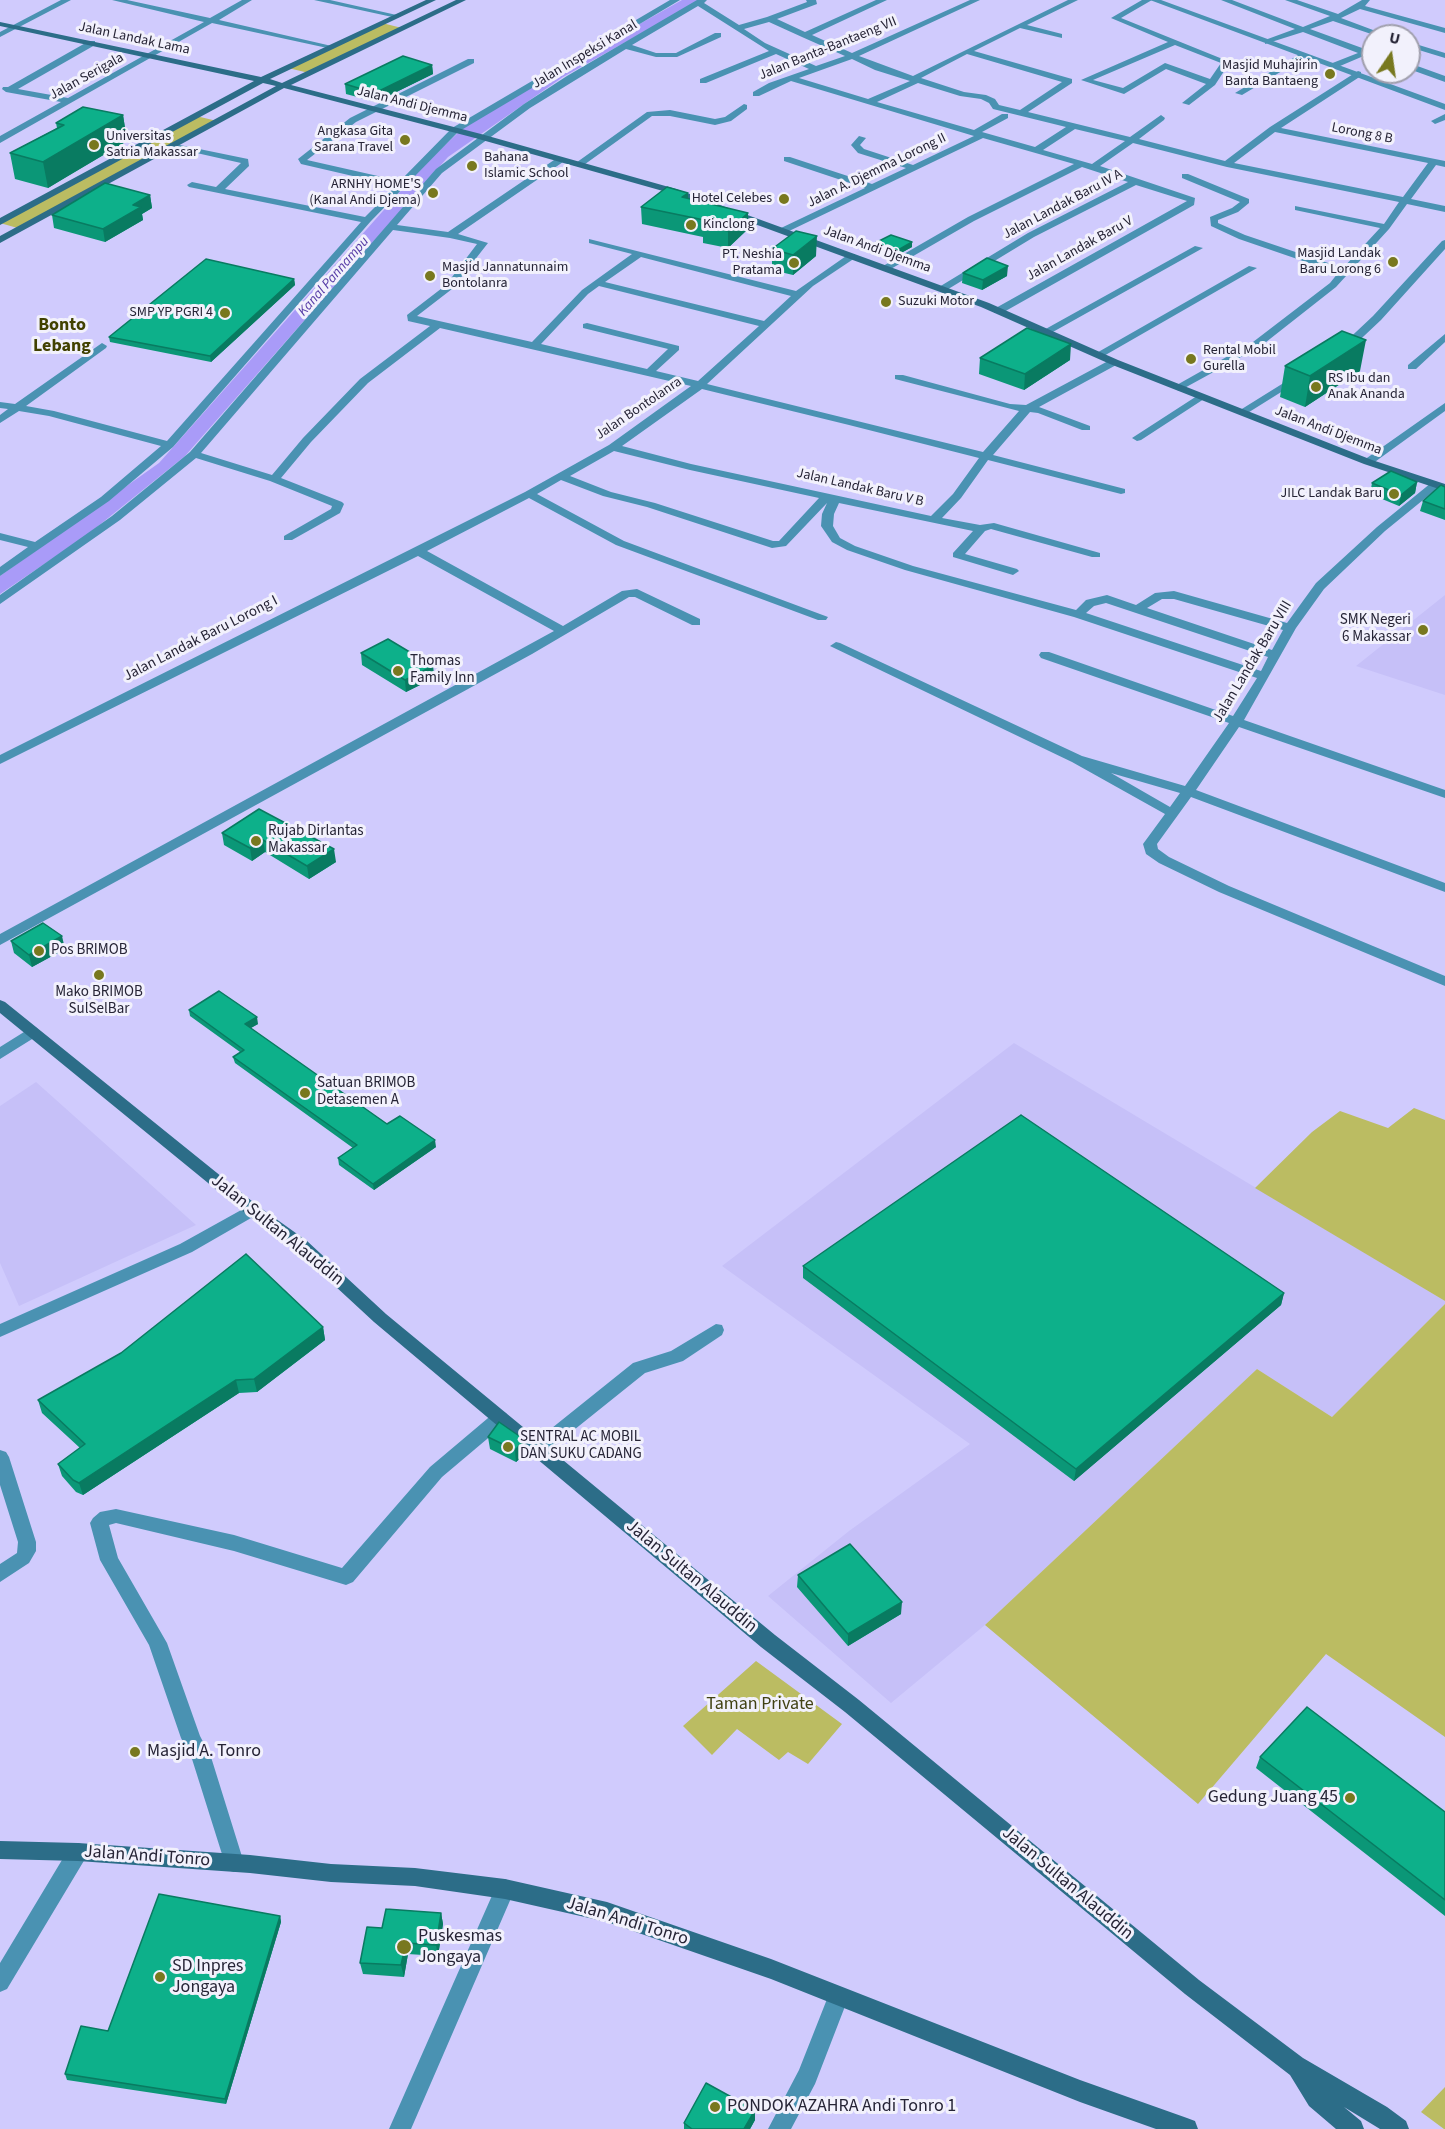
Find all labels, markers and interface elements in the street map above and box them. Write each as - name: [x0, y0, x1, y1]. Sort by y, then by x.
- street label: Jalan Banta-Bantaeng VII: [757, 14, 899, 84]
- street label: Jalan Inspeksi Kanal: [530, 17, 640, 93]
- street label: Jalan Landak Lama: [77, 19, 191, 59]
- north arrow: [1361, 24, 1421, 84]
- text: U: [1387, 26, 1402, 50]
- street label: Jalan Serigala: [47, 50, 127, 104]
- place label: Masjid Muhajirin Banta Bantaeng: [1222, 58, 1318, 90]
- marker: Masjid Muhajirin Banta Bantaeng: [1323, 67, 1337, 81]
- street label: Jalan Andi Djemma: [355, 83, 469, 127]
- street label: Lorong 8 B: [1330, 120, 1394, 148]
- place label: Angkasa Gita Sarana Travel: [314, 124, 393, 156]
- place label: Universitas Satria Makassar: [106, 129, 198, 162]
- street label: Jalan A. Djemma Lorong II: [805, 130, 949, 212]
- marker: Angkasa Gita Sarana Travel: [398, 133, 412, 147]
- marker: Universitas Satria Makassar: [87, 138, 101, 152]
- place label: Bahana Islamic School: [484, 150, 569, 182]
- marker: Bahana Islamic School: [465, 159, 479, 173]
- street label: Jalan Landak Baru IV A: [1000, 166, 1126, 244]
- place label: ARNHY HOME'S (Kanal Andi Djema): [309, 177, 421, 210]
- marker: ARNHY HOME'S (Kanal Andi Djema): [426, 186, 440, 200]
- place label: Hotel Celebes: [692, 191, 772, 207]
- marker: Hotel Celebes: [777, 192, 791, 206]
- street label: Jalan Landak Baru V: [1024, 213, 1136, 285]
- place label: Kinclong: [703, 217, 754, 233]
- marker: Kinclong: [684, 218, 698, 232]
- street label: Jalan Andi Djemma: [821, 223, 933, 277]
- water label: Kanal Pannampu: [295, 234, 373, 320]
- place label: Masjid Landak Baru Lorong 6: [1297, 246, 1381, 278]
- place label: PT. Neshia Pratama: [722, 247, 782, 280]
- marker: Masjid Landak Baru Lorong 6: [1386, 255, 1400, 269]
- marker: PT. Neshia Pratama: [787, 256, 801, 270]
- place label: Masjid Jannatunnaim Bontolanra: [442, 260, 568, 292]
- marker: Masjid Jannatunnaim Bontolanra: [423, 269, 437, 283]
- place label: Suzuki Motor: [898, 294, 974, 310]
- marker: Suzuki Motor: [879, 295, 893, 309]
- place label: SMP YP PGRI 4: [129, 305, 213, 321]
- marker: SMP YP PGRI 4: [218, 306, 232, 320]
- district label: Bonto Lebang: [33, 315, 91, 358]
- place label: Rental Mobil Gurella: [1203, 343, 1276, 376]
- marker: Rental Mobil Gurella: [1184, 352, 1198, 366]
- place label: RS Ibu dan Anak Ananda: [1328, 371, 1405, 404]
- street label: Jalan Bontolanra: [593, 374, 685, 444]
- marker: RS Ibu dan Anak Ananda: [1309, 380, 1323, 394]
- street label: Jalan Andi Djemma: [1272, 403, 1384, 459]
- street label: Jalan Landak Baru V B: [795, 465, 925, 511]
- place label: JILC Landak Baru: [1281, 486, 1382, 502]
- marker: JILC Landak Baru: [1387, 487, 1401, 501]
- street label: Jalan Landak Baru Lorong I: [121, 592, 281, 686]
- street label: Jalan Landak Baru VIII: [1209, 598, 1297, 726]
- place label: SMK Negeri 6 Makassar: [1340, 612, 1411, 647]
- marker: SMK Negeri 6 Makassar: [1416, 623, 1430, 637]
- place label: Thomas Family Inn: [410, 653, 475, 688]
- marker: Thomas Family Inn: [391, 664, 405, 678]
- place label: Rujab Dirlantas Makassar: [268, 823, 364, 858]
- marker: Rujab Dirlantas Makassar: [249, 834, 263, 848]
- place label: Pos BRIMOB: [51, 942, 127, 960]
- marker: Pos BRIMOB: [32, 944, 46, 958]
- marker: Mako BRIMOB SulSelBar: [92, 968, 106, 982]
- place label: Mako BRIMOB SulSelBar: [55, 984, 143, 1019]
- place label: Satuan BRIMOB Detasemen A: [317, 1075, 415, 1110]
- marker: Satuan BRIMOB Detasemen A: [298, 1086, 312, 1100]
- street label: Jalan Sultan Alauddin: [206, 1171, 348, 1291]
- place label: SENTRAL AC MOBIL DAN SUKU CADANG: [520, 1429, 642, 1464]
- marker: SENTRAL AC MOBIL DAN SUKU CADANG: [501, 1440, 515, 1454]
- street label: Jalan Sultan Alauddin: [621, 1516, 761, 1638]
- park label: Taman Private: [706, 1694, 814, 1716]
- place label: Masjid A. Tonro: [147, 1741, 261, 1763]
- marker: Masjid A. Tonro: [128, 1745, 142, 1759]
- place label: Gedung Juang 45: [1208, 1787, 1338, 1809]
- marker: Gedung Juang 45: [1343, 1791, 1357, 1805]
- street label: Jalan Sultan Alauddin: [997, 1823, 1137, 1945]
- street label: Jalan Andi Tonro: [83, 1842, 211, 1872]
- street label: Jalan Andi Tonro: [563, 1893, 691, 1951]
- place label: Puskesmas Jongaya: [418, 1926, 502, 1968]
- marker: Puskesmas Jongaya: [395, 1938, 413, 1956]
- place label: SD Inpres Jongaya: [172, 1956, 243, 1998]
- marker: SD Inpres Jongaya: [153, 1970, 167, 1984]
- place label: PONDOK AZAHRA Andi Tonro 1: [727, 2096, 956, 2118]
- marker: PONDOK AZAHRA Andi Tonro 1: [708, 2100, 722, 2114]

